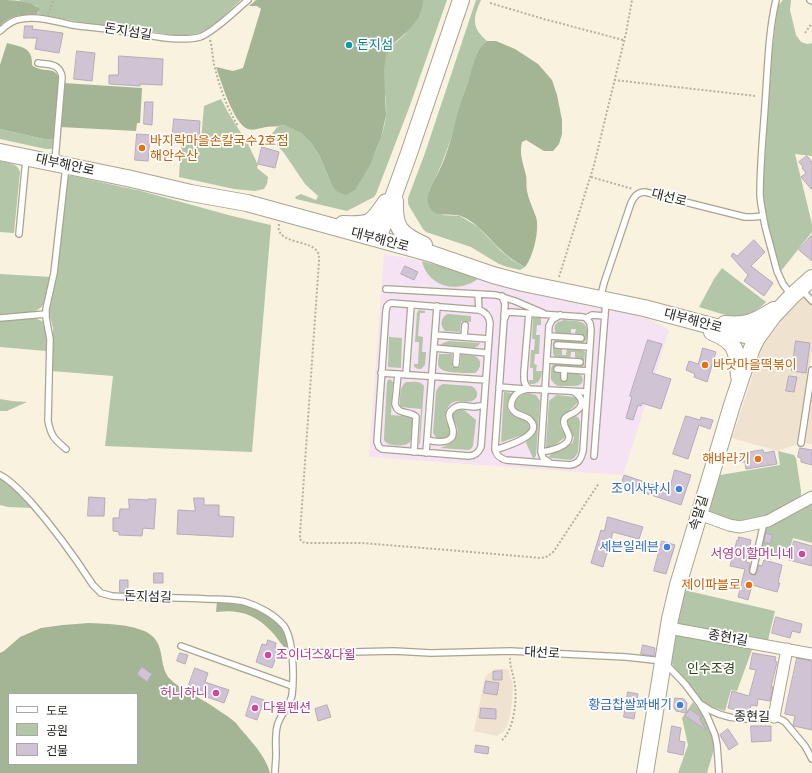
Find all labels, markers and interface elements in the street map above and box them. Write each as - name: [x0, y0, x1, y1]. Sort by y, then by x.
- street label: 돈지섬길: [103, 21, 153, 43]
- place label: 돈지섬: [357, 37, 393, 53]
- marker: 돈지섬: [344, 40, 354, 50]
- place label: 바지락마을손칼국수2호점 해안수산: [150, 133, 288, 164]
- marker: 바지락마을손칼국수2호점 해안수산: [137, 143, 147, 153]
- street label: 대부해안로: [34, 151, 96, 179]
- street label: 대선로: [650, 186, 688, 210]
- street label: 대부해안로: [349, 225, 411, 255]
- street label: 대부해안로: [662, 306, 724, 336]
- place label: 바닷마을떡볶이: [713, 357, 797, 373]
- marker: 바닷마을떡볶이: [700, 360, 710, 370]
- place label: 해바라기: [702, 451, 750, 467]
- marker: 해바라기: [753, 454, 763, 464]
- place label: 조이사낚시: [611, 481, 671, 497]
- marker: 조이사낚시: [674, 484, 684, 494]
- street label: 속말길: [686, 494, 712, 532]
- place label: 세븐일레븐: [599, 539, 659, 555]
- marker: 세븐일레븐: [662, 542, 672, 552]
- place label: 서영이할머니네: [710, 546, 794, 562]
- marker: 서영이할머니네: [797, 549, 807, 559]
- place label: 제이파블로: [681, 577, 741, 593]
- marker: 제이파블로: [744, 580, 754, 590]
- street label: 돈지섬길: [124, 588, 172, 606]
- street label: 종현1길: [707, 627, 749, 649]
- street label: 대선로: [524, 644, 560, 662]
- place label: 조이너스&다윌: [276, 647, 356, 663]
- marker: 조이너스&다윌: [263, 650, 273, 660]
- park label: 인수조경: [687, 661, 735, 677]
- place label: 허니하니: [160, 685, 208, 701]
- marker: 허니하니: [211, 688, 221, 698]
- legend: [8, 693, 138, 765]
- place label: 황금찹쌀꽈배기: [588, 697, 672, 713]
- place label: 다윌펜션: [263, 700, 311, 716]
- marker: 황금찹쌀꽈배기: [675, 700, 685, 710]
- text: 도로: [46, 703, 68, 718]
- marker: 다윌펜션: [250, 703, 260, 713]
- street label: 종현길: [734, 709, 770, 725]
- text: 공원: [46, 723, 68, 738]
- text: 건물: [46, 743, 68, 758]

